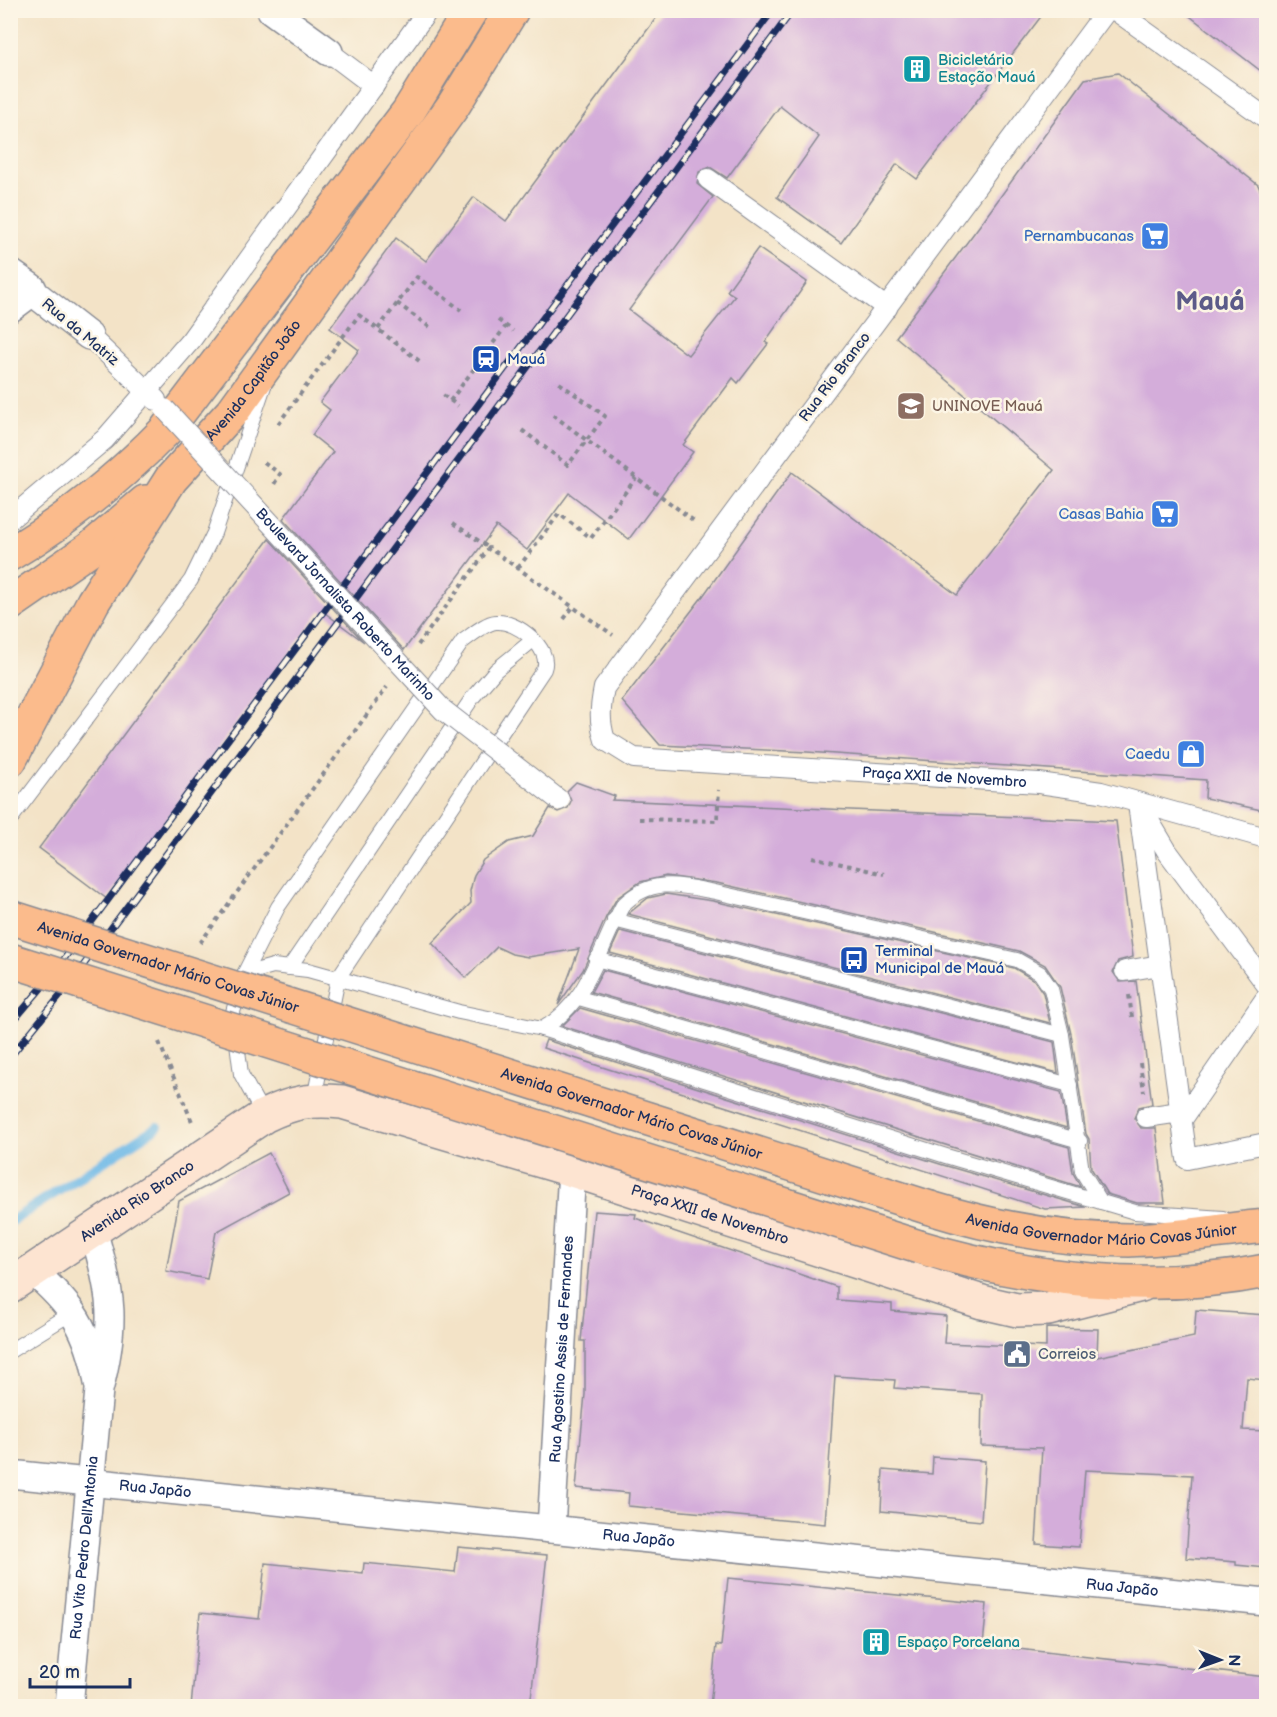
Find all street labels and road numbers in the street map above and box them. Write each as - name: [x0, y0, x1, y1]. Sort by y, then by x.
- street label: Rua da Matriz: [38, 294, 123, 370]
- street label: Avenida Capitão João: [201, 316, 305, 444]
- street label: Rua Rio Branco: [795, 328, 875, 426]
- street label: Boulevard Jornalista Roberto Marinho: [252, 504, 439, 705]
- street label: Praça XXII de Novembro: [861, 763, 1027, 792]
- street label: Avenida Governador Mário Covas Júnior: [35, 917, 302, 1017]
- street label: Avenida Governador Mário Covas Júnior: [499, 1063, 765, 1164]
- street label: Avenida Rio Branco: [76, 1156, 198, 1246]
- street label: Praça XXII de Novembro: [629, 1180, 791, 1249]
- street label: Avenida Governador Mário Covas Júnior: [964, 1209, 1238, 1250]
- street label: Rua Agostino Assis de Fernandes: [545, 1235, 578, 1463]
- street label: Rua Vito Pedro Dell'Antonia: [66, 1455, 102, 1640]
- street label: Rua Japão: [118, 1476, 192, 1502]
- street label: Rua Japão: [602, 1525, 676, 1551]
- street label: Rua Japão: [1085, 1574, 1159, 1600]

